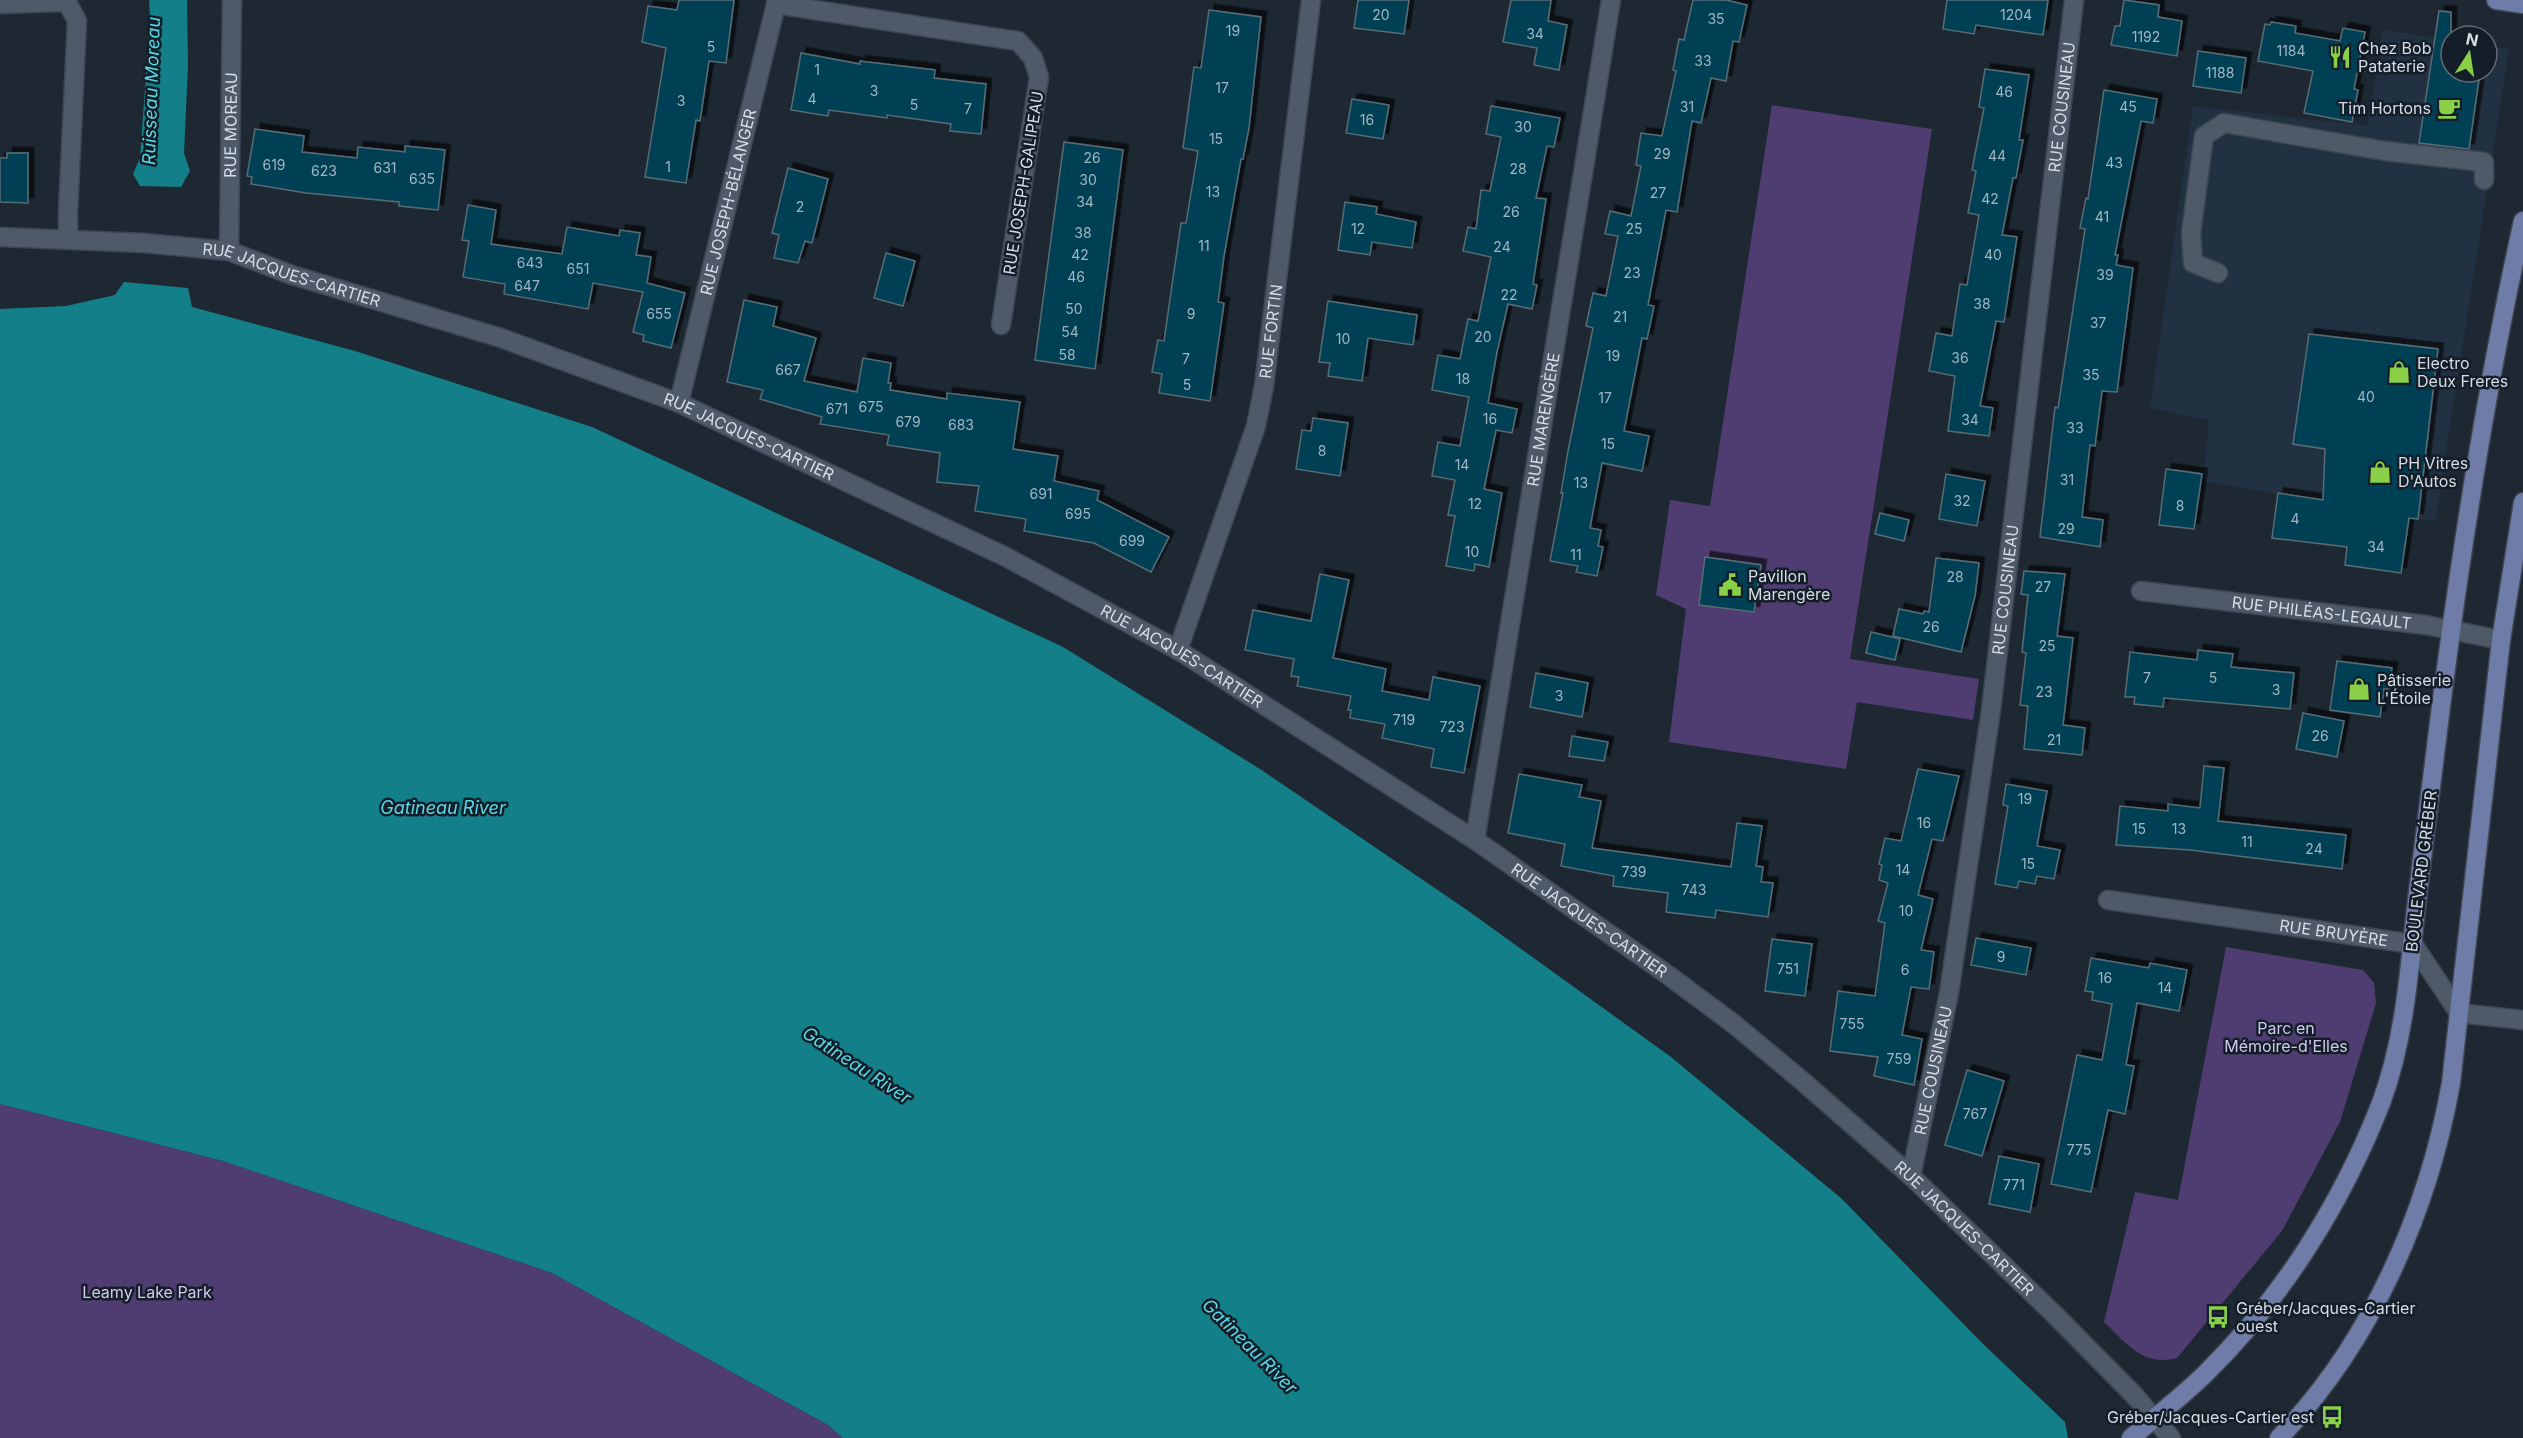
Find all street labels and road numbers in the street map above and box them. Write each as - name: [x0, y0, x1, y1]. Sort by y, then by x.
- street label: RUE COUSINEAU: [2044, 41, 2079, 173]
- street label: RUE MOREAU: [220, 72, 241, 178]
- street label: RUE JOSEPH-GALIPEAU: [999, 90, 1047, 276]
- street label: RUE JOSEPH-BÉLANGER: [696, 107, 760, 297]
- street label: RUE JACQUES-CARTIER: [202, 239, 383, 311]
- street label: RUE FORTIN: [1255, 283, 1286, 380]
- street label: RUE MARENGÈRE: [1522, 351, 1564, 488]
- street label: RUE JACQUES-CARTIER: [661, 388, 837, 485]
- street label: RUE COUSINEAU: [1988, 524, 2023, 656]
- street label: RUE PHILÉAS-LEGAULT: [2231, 592, 2413, 633]
- street label: RUE JACQUES-CARTIER: [1097, 600, 1267, 712]
- street label: BOULEVARD GRÉBER: [2401, 789, 2441, 953]
- street label: RUE JACQUES-CARTIER: [1508, 859, 1671, 982]
- street label: RUE BRUYÈRE: [2278, 915, 2389, 950]
- street label: RUE COUSINEAU: [1910, 1004, 1956, 1136]
- street label: RUE JACQUES-CARTIER: [1891, 1156, 2039, 1300]

